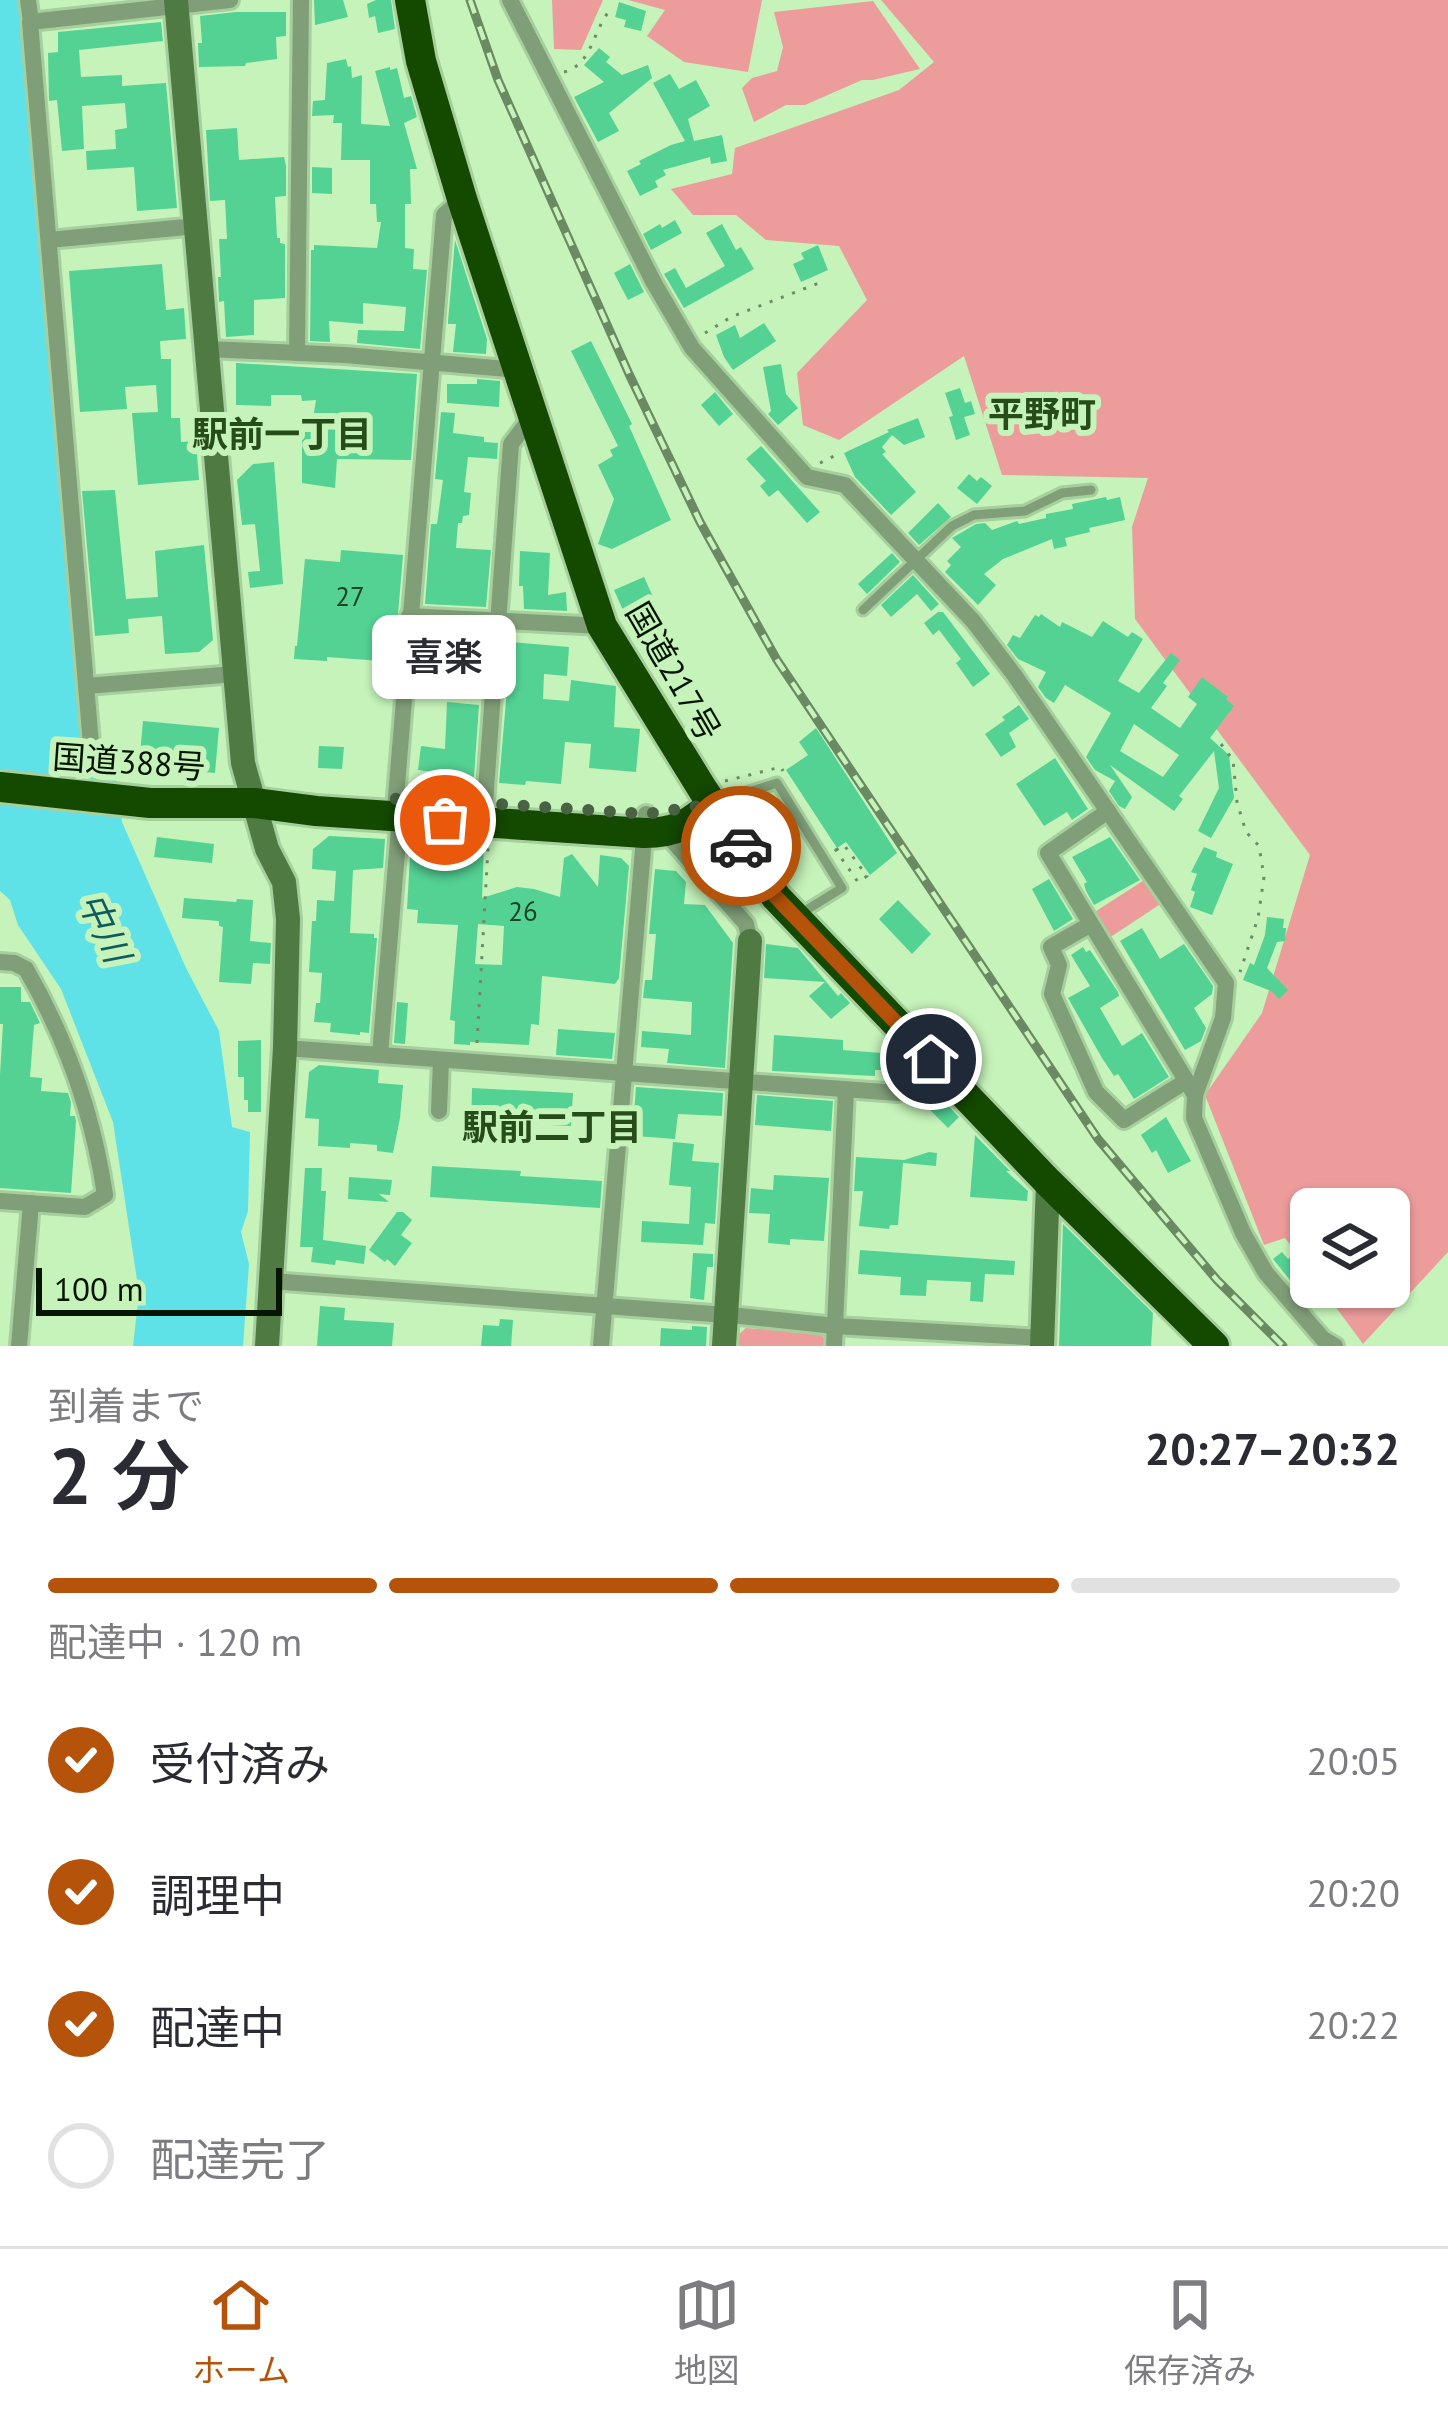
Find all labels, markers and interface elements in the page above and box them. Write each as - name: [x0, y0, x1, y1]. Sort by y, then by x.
- district label: 平野町: [988, 390, 1096, 437]
- district label: 駅前一丁目: [192, 410, 372, 457]
- house number: 27: [335, 579, 365, 613]
- street label: 国道217号: [617, 594, 731, 748]
- callout: 喜楽: [373, 616, 517, 700]
- text: 喜楽: [405, 631, 483, 682]
- street label: 国道388号: [51, 734, 207, 788]
- pin: [394, 769, 496, 871]
- courier: [681, 786, 801, 906]
- icon: bag: [412, 787, 478, 853]
- icon: car: [708, 813, 774, 879]
- water label: 中川: [68, 884, 143, 973]
- house number: 26: [508, 894, 538, 928]
- pin: [880, 1008, 982, 1110]
- icon: home: [898, 1026, 964, 1092]
- district label: 駅前二丁目: [462, 1103, 642, 1150]
- map controls: [1290, 1188, 1410, 1308]
- button: layers: [1290, 1188, 1410, 1308]
- scale bar: [36, 1262, 282, 1315]
- text: 100 m: [54, 1267, 144, 1310]
- text: 到着まで: [48, 1380, 204, 1431]
- text: 20:27–20:32: [1145, 1419, 1400, 1477]
- text: 2 分: [48, 1425, 190, 1526]
- text: 配達中 · 120 m: [48, 1616, 302, 1667]
- icon: check: [48, 1727, 114, 1793]
- text: 受付済み: [150, 1734, 330, 1792]
- text: 20:05: [1306, 1735, 1400, 1786]
- icon: check: [48, 1859, 114, 1925]
- text: 調理中: [150, 1866, 285, 1924]
- text: 20:20: [1306, 1867, 1400, 1918]
- icon: check: [48, 1991, 114, 2057]
- text: 配達中: [150, 1998, 285, 2056]
- text: 20:22: [1306, 1999, 1400, 2050]
- text: 配達完了: [150, 2130, 330, 2188]
- tab: ホーム: [192, 2272, 290, 2392]
- tab: 地図: [674, 2272, 740, 2392]
- tab: 保存済み: [1124, 2272, 1256, 2392]

